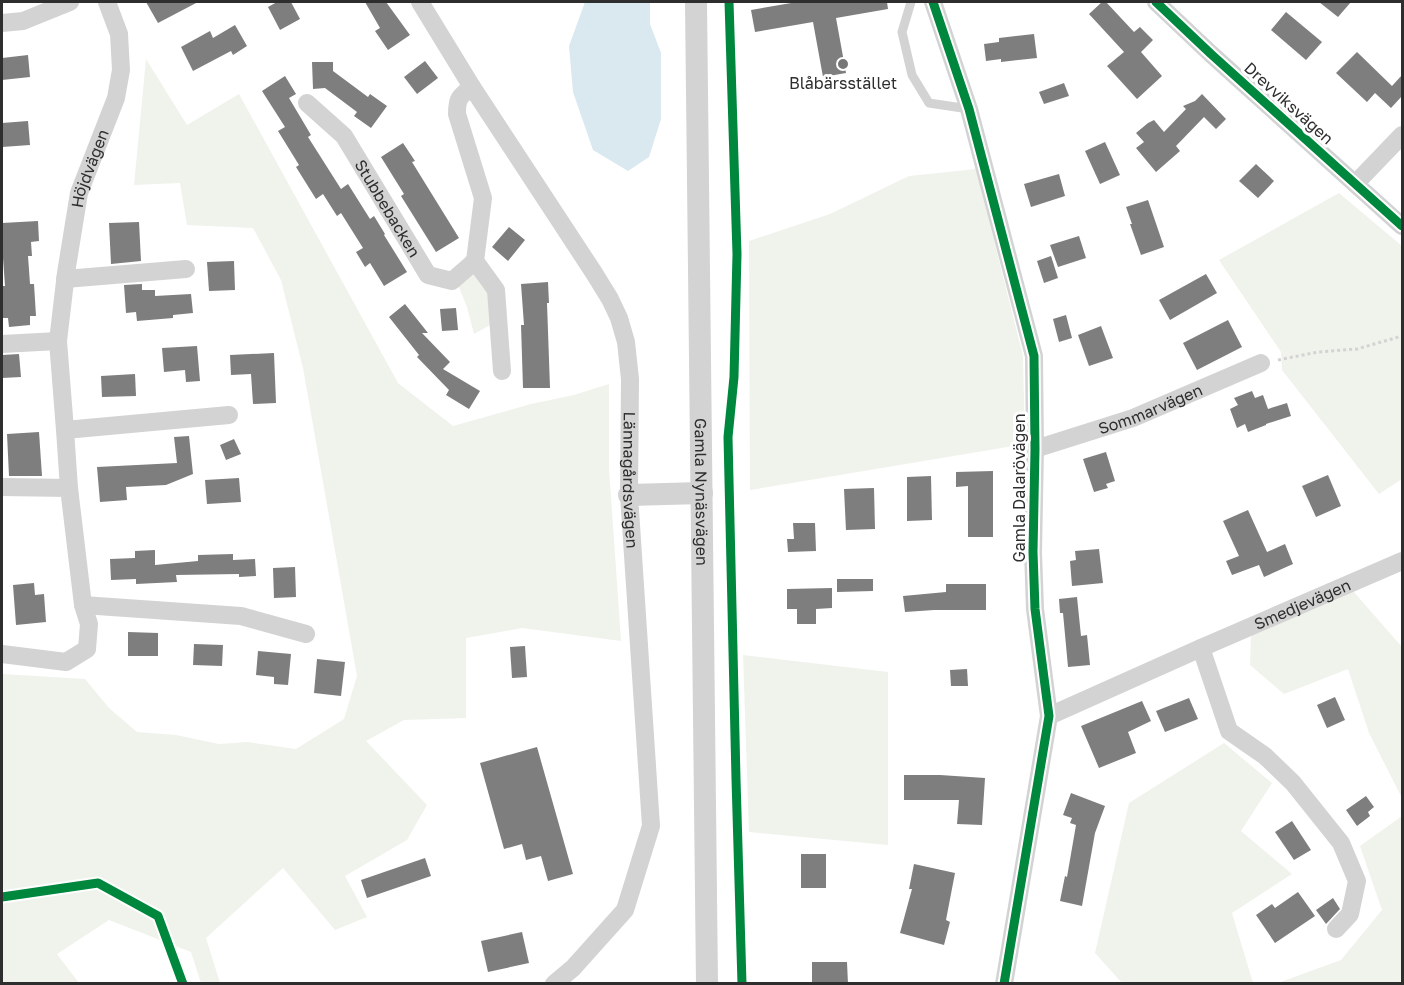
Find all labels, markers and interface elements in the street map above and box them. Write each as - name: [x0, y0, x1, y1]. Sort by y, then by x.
- marker: Blåbärsstället: [836, 57, 850, 71]
- street label: Drevviksvägen: [1240, 58, 1338, 148]
- place label: Blåbärsstället: [789, 73, 897, 93]
- street label: Höjdvägen: [67, 126, 113, 209]
- street label: Stubbebacken: [351, 156, 425, 261]
- street label: Sommarvägen: [1096, 379, 1205, 438]
- street label: Lännagårdsvägen: [619, 412, 643, 549]
- street label: Gamla Dalarövägen: [1009, 413, 1029, 563]
- street label: Gamla Nynäsvägen: [691, 418, 712, 566]
- street label: Smedjevägen: [1251, 574, 1354, 634]

